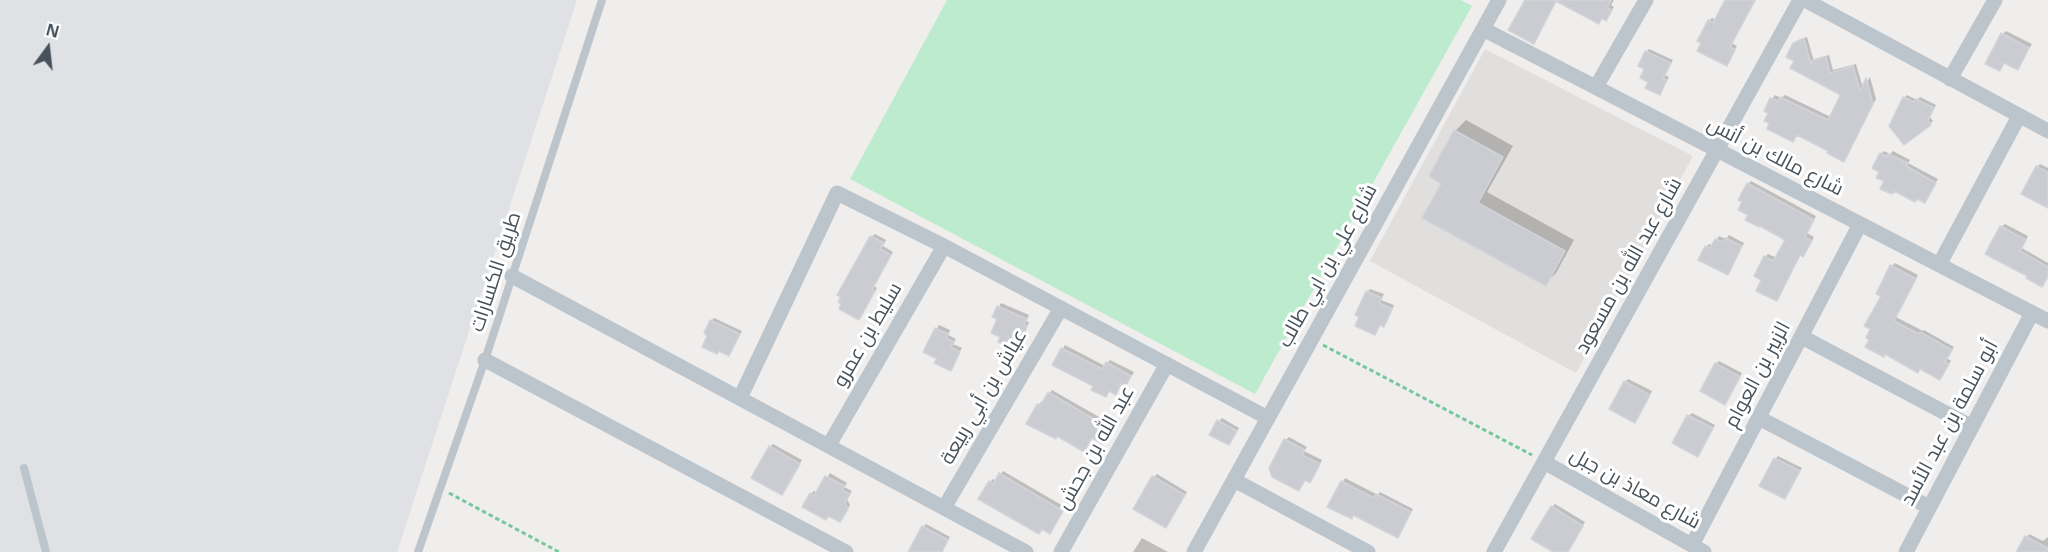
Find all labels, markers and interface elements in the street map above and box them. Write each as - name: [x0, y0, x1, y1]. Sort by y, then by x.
- north arrow: [18, 18, 78, 78]
- text: N: [44, 18, 62, 43]
- street label: شارع مالك بن أنس: [1703, 112, 1847, 202]
- street label: شارع عبد الله بن مسعود: [1571, 174, 1687, 358]
- street label: شارع علي بن ابي طالب: [1273, 180, 1383, 352]
- street label: طريق الكسارات: [465, 209, 527, 335]
- street label: سليط بن عمرو: [828, 279, 908, 391]
- street label: الزبير بن العوام: [1720, 318, 1796, 432]
- street label: عياش بن أبي ربيعة: [936, 325, 1032, 469]
- street label: أبو سلمة بن عبد الأسد: [1896, 336, 2004, 510]
- street label: عبد الله بن جحش: [1052, 382, 1140, 514]
- street label: شارع معاذ بن جبل: [1565, 443, 1705, 535]

